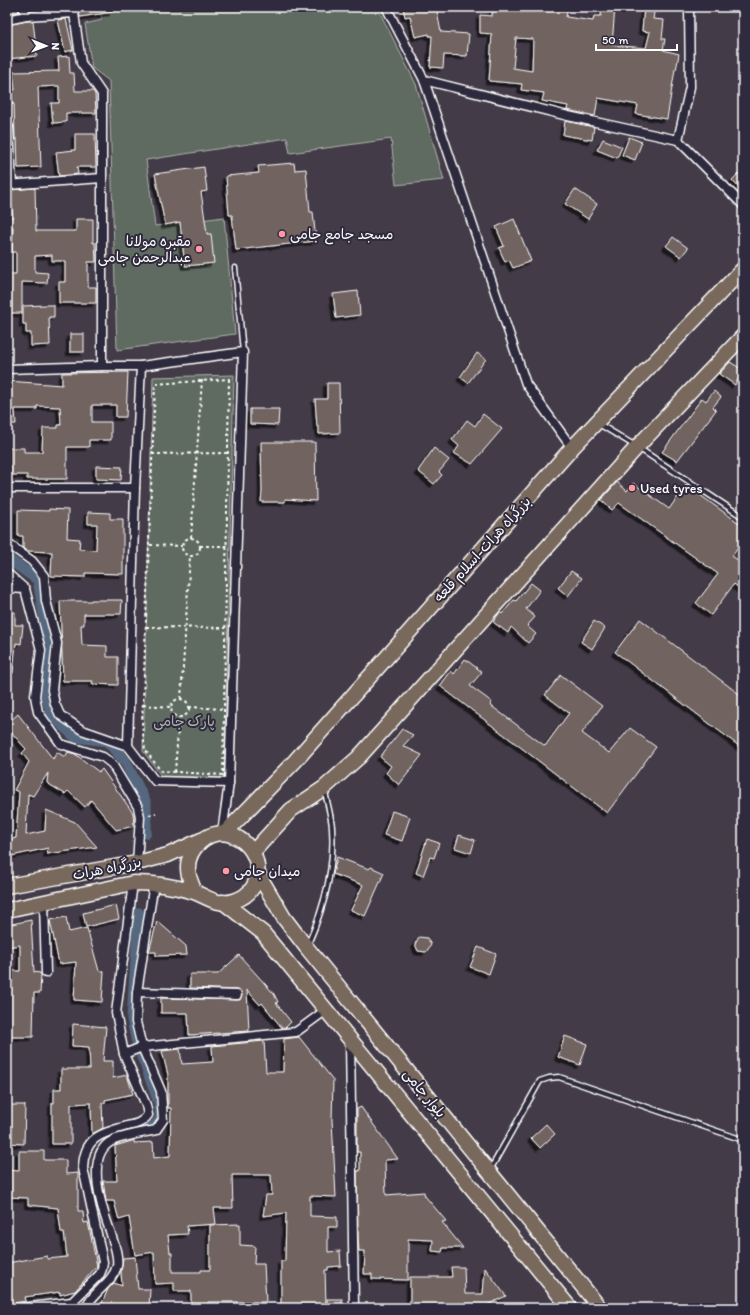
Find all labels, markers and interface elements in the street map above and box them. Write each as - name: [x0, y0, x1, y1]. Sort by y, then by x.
- north arrow: [26, 26, 66, 66]
- scale bar: [596, 26, 677, 52]
- text: 50 m: [602, 33, 628, 47]
- text: N: [49, 42, 62, 50]
- place label: مسجد جامع جامی: [290, 226, 393, 245]
- marker: مسجد جامع جامی: [277, 229, 287, 239]
- place label: مقبره مولانا عبدالرحمن جامی: [98, 233, 191, 266]
- marker: مقبره مولانا عبدالرحمن جامی: [194, 244, 204, 254]
- place label: Used tyres: [640, 480, 703, 497]
- marker: Used tyres: [627, 483, 637, 493]
- street label: بزرگراه هرات-اسلام قلعه: [430, 493, 536, 607]
- park label: پارک جامی: [153, 713, 215, 731]
- street label: بزرگراه هرات: [71, 854, 143, 883]
- place label: میدان جامی: [234, 863, 300, 880]
- marker: میدان جامی: [221, 866, 231, 876]
- street label: بلوار جامی: [400, 1065, 449, 1121]

